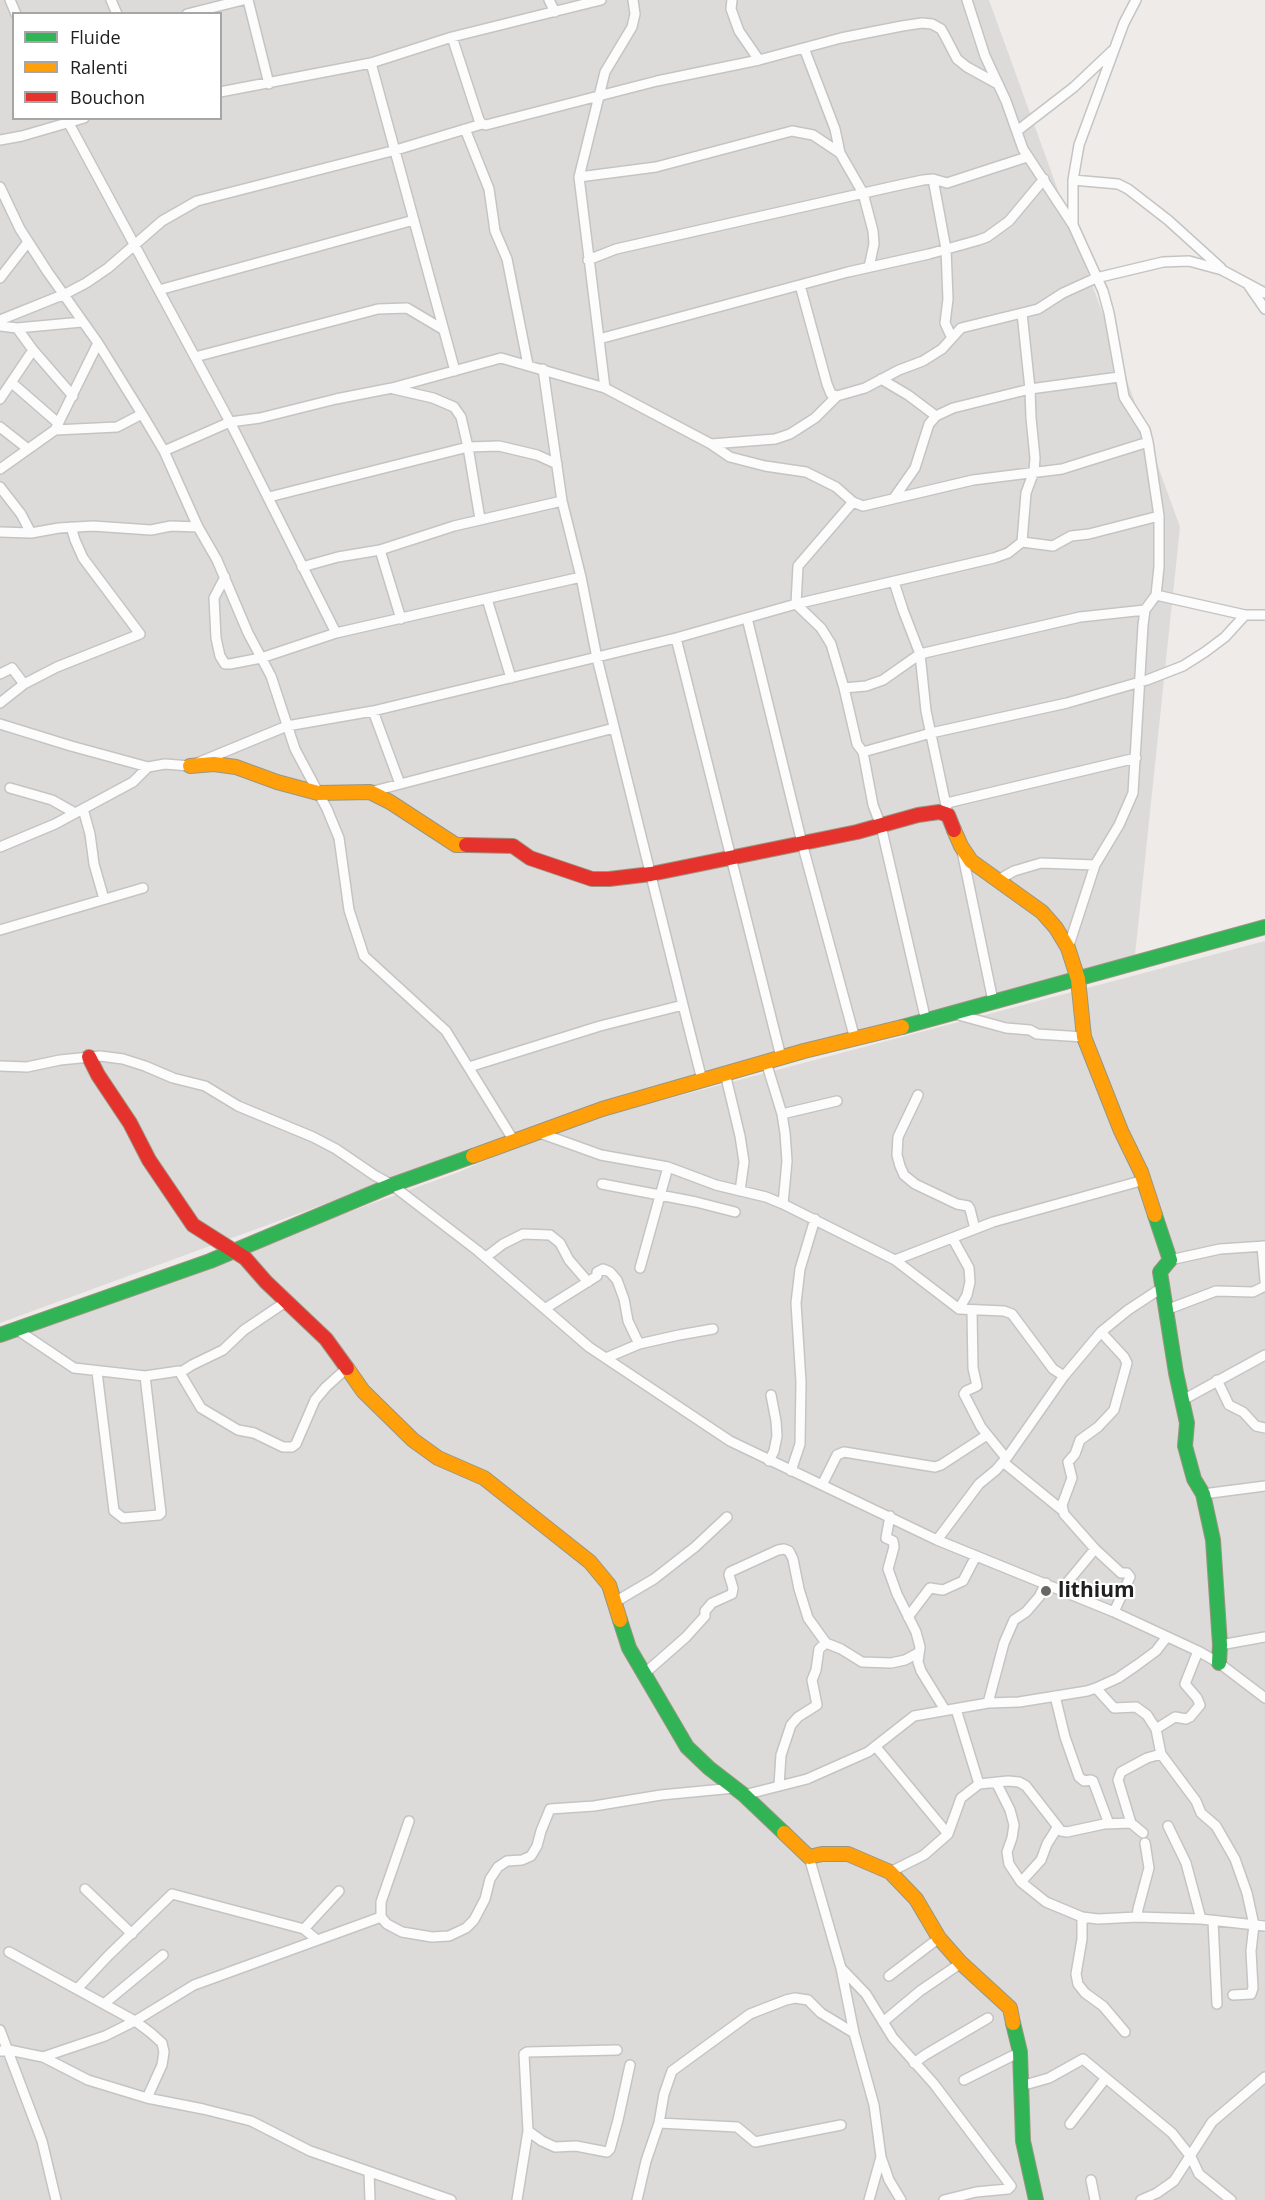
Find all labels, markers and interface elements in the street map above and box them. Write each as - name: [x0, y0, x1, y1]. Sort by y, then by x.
- legend: [12, 12, 222, 120]
- text: Fluide: [70, 25, 121, 49]
- text: Ralenti: [70, 55, 128, 79]
- text: Bouchon: [70, 85, 145, 109]
- place label: lithium: [1058, 1578, 1135, 1604]
- marker: lithium: [1039, 1584, 1053, 1598]

